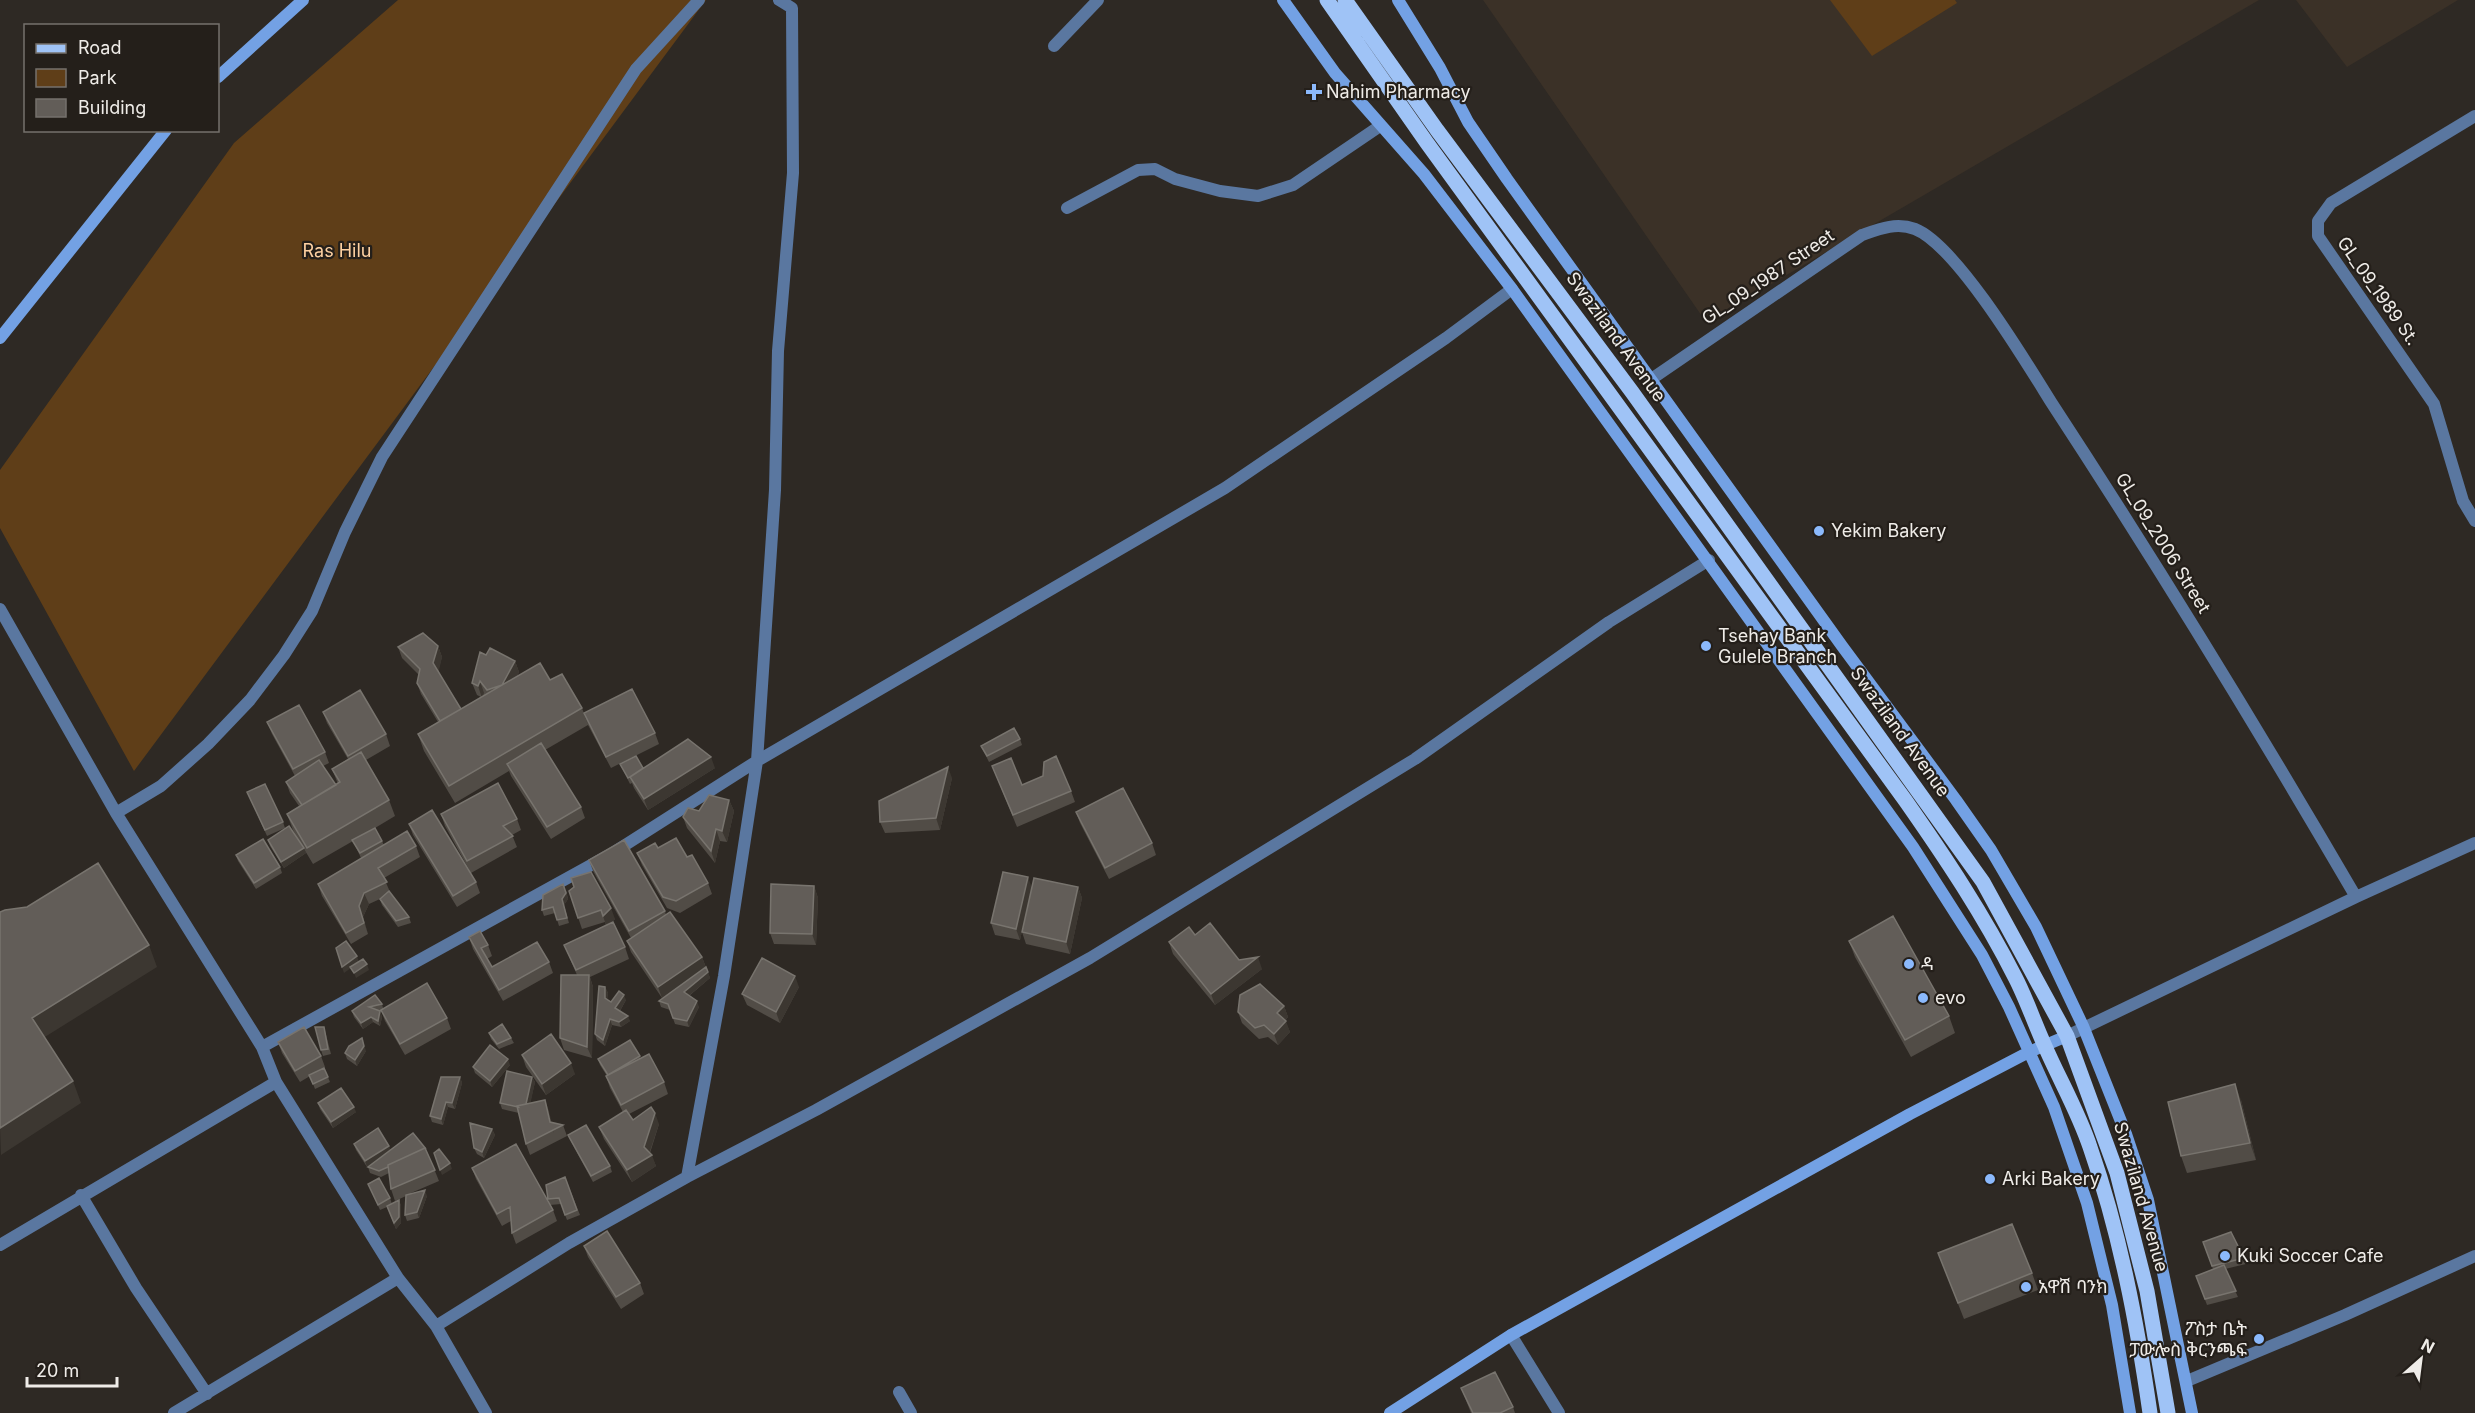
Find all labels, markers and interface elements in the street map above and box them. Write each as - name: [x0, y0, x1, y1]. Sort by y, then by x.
- legend: [24, 24, 219, 132]
- text: Road: [78, 37, 121, 58]
- text: Park: [78, 67, 117, 88]
- place label: Nahim Pharmacy: [1326, 81, 1471, 102]
- marker: Nahim Pharmacy: [1307, 85, 1321, 99]
- text: Building: [78, 97, 146, 118]
- street label: GL_09_1987 Street: [1698, 225, 1838, 329]
- street label: GL_09_1989 St.: [2333, 232, 2424, 349]
- park label: Ras Hilu: [303, 240, 371, 261]
- street label: Swaziland Avenue: [1562, 268, 1670, 406]
- street label: GL_09_2006 Street: [2112, 469, 2215, 617]
- place label: Yekim Bakery: [1831, 520, 1946, 541]
- marker: Yekim Bakery: [1812, 524, 1826, 538]
- place label: Tsehay Bank Gulele Branch: [1718, 625, 1837, 667]
- marker: Tsehay Bank Gulele Branch: [1699, 639, 1713, 653]
- street label: Swaziland Avenue: [1846, 663, 1954, 801]
- place label: ዳ: [1921, 953, 1934, 974]
- marker: ዳ: [1902, 957, 1916, 971]
- place label: evo: [1935, 987, 1966, 1008]
- marker: evo: [1916, 991, 1930, 1005]
- street label: Swaziland Avenue: [2110, 1119, 2173, 1274]
- place label: Arki Bakery: [2002, 1168, 2100, 1189]
- marker: Arki Bakery: [1983, 1172, 1997, 1186]
- place label: Kuki Soccer Cafe: [2237, 1245, 2384, 1266]
- marker: Kuki Soccer Cafe: [2218, 1249, 2232, 1263]
- place label: አዋሽ ባንክ: [2038, 1276, 2108, 1297]
- marker: አዋሽ ባንክ: [2019, 1280, 2033, 1294]
- place label: ፖስታ ቤት ፓውሎስ ቅርንጫፍ: [2129, 1318, 2247, 1360]
- north arrow: [2391, 1329, 2451, 1389]
- marker: ፖስታ ቤት ፓውሎስ ቅርንጫፍ: [2252, 1332, 2266, 1346]
- text: N: [2418, 1334, 2438, 1357]
- scale bar: [27, 1350, 117, 1388]
- text: 20 m: [36, 1360, 79, 1381]

